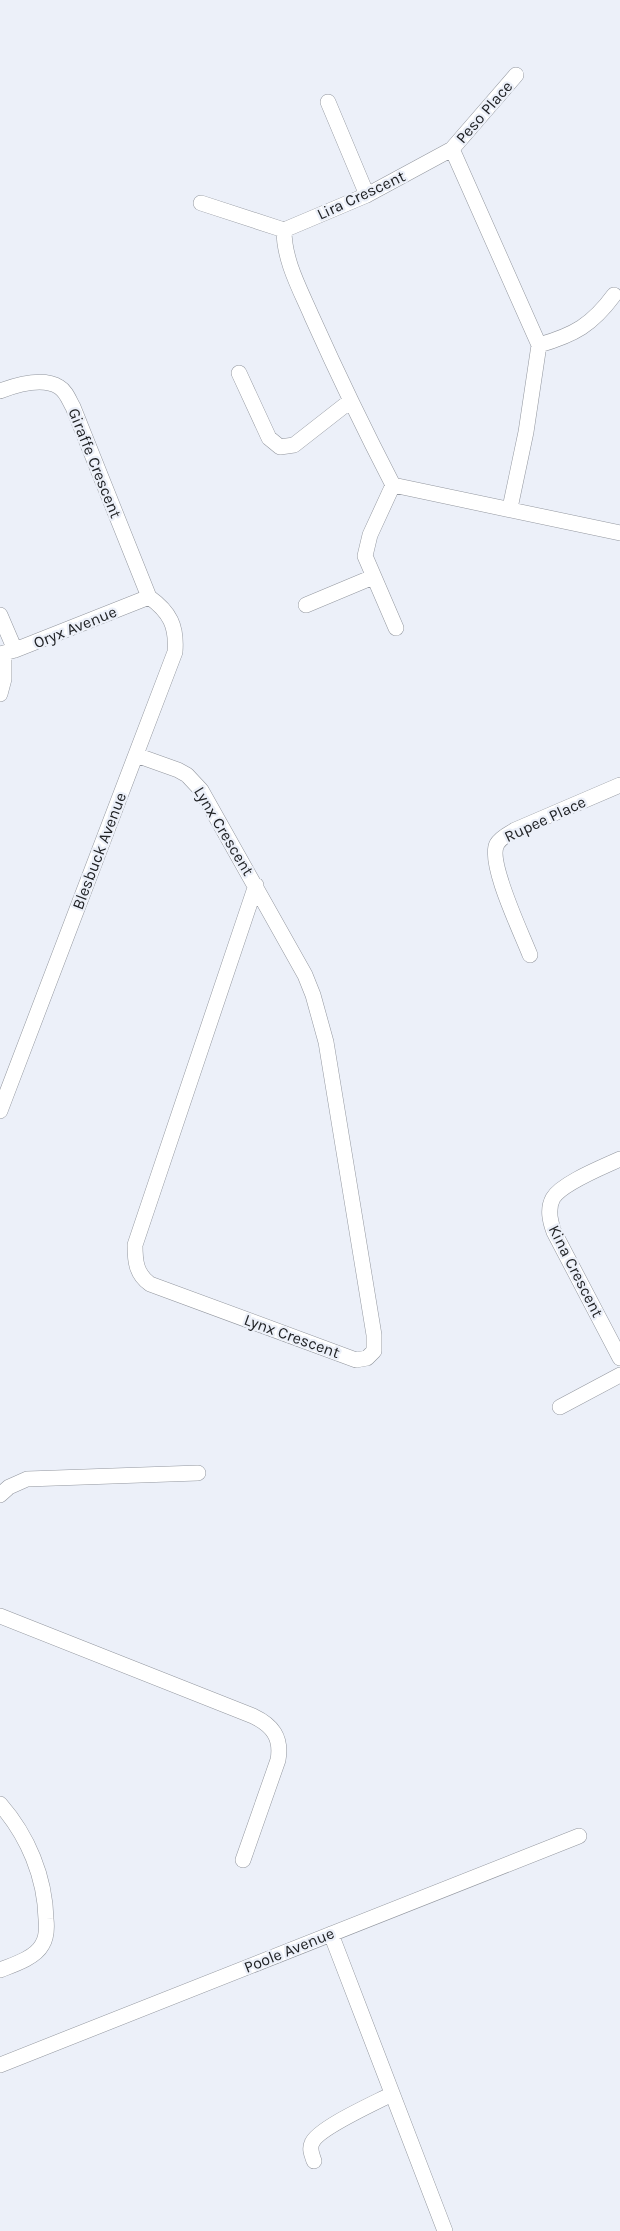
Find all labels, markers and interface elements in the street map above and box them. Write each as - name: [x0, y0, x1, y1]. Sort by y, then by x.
- street label: Peso Place: [452, 77, 516, 147]
- street label: Lira Crescent: [314, 166, 408, 224]
- street label: Giraffe Crescent: [64, 405, 126, 521]
- street label: Oryx Avenue: [31, 602, 119, 652]
- street label: Lynx Crescent: [190, 783, 258, 879]
- street label: Blesbuck Avenue: [68, 790, 130, 912]
- street label: Rupee Place: [501, 792, 589, 846]
- street label: Kina Crescent: [545, 1222, 607, 1320]
- street label: Lynx Crescent: [242, 1310, 342, 1362]
- street label: Poole Avenue: [241, 1923, 337, 1977]

